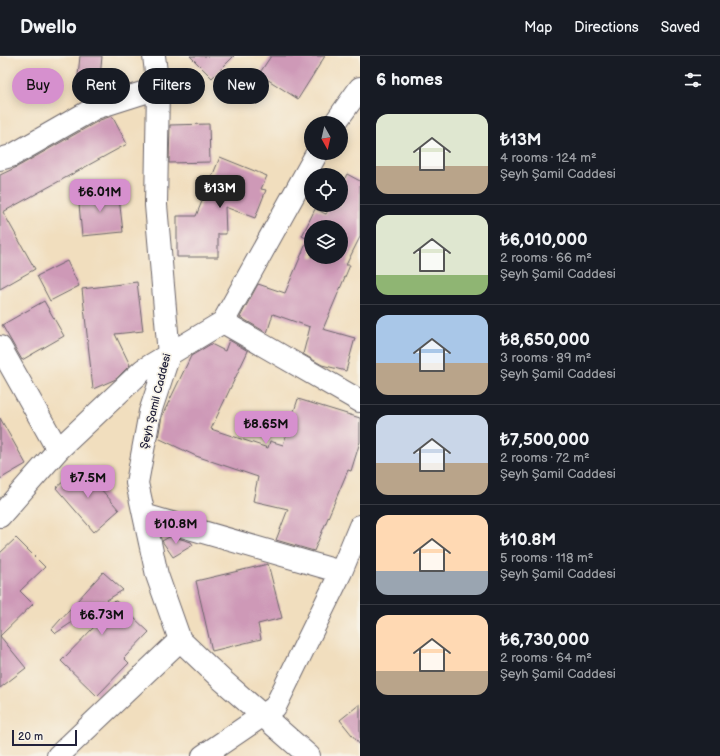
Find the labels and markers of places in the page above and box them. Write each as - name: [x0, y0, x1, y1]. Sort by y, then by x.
- pin: ₺13M: [196, 175, 244, 209]
- pin: ₺6.01M: [67, 179, 133, 213]
- pin: ₺8.65M: [233, 411, 299, 445]
- pin: ₺7.5M: [60, 465, 116, 499]
- pin: ₺10.8M: [143, 511, 209, 545]
- pin: ₺6.73M: [69, 602, 135, 636]

